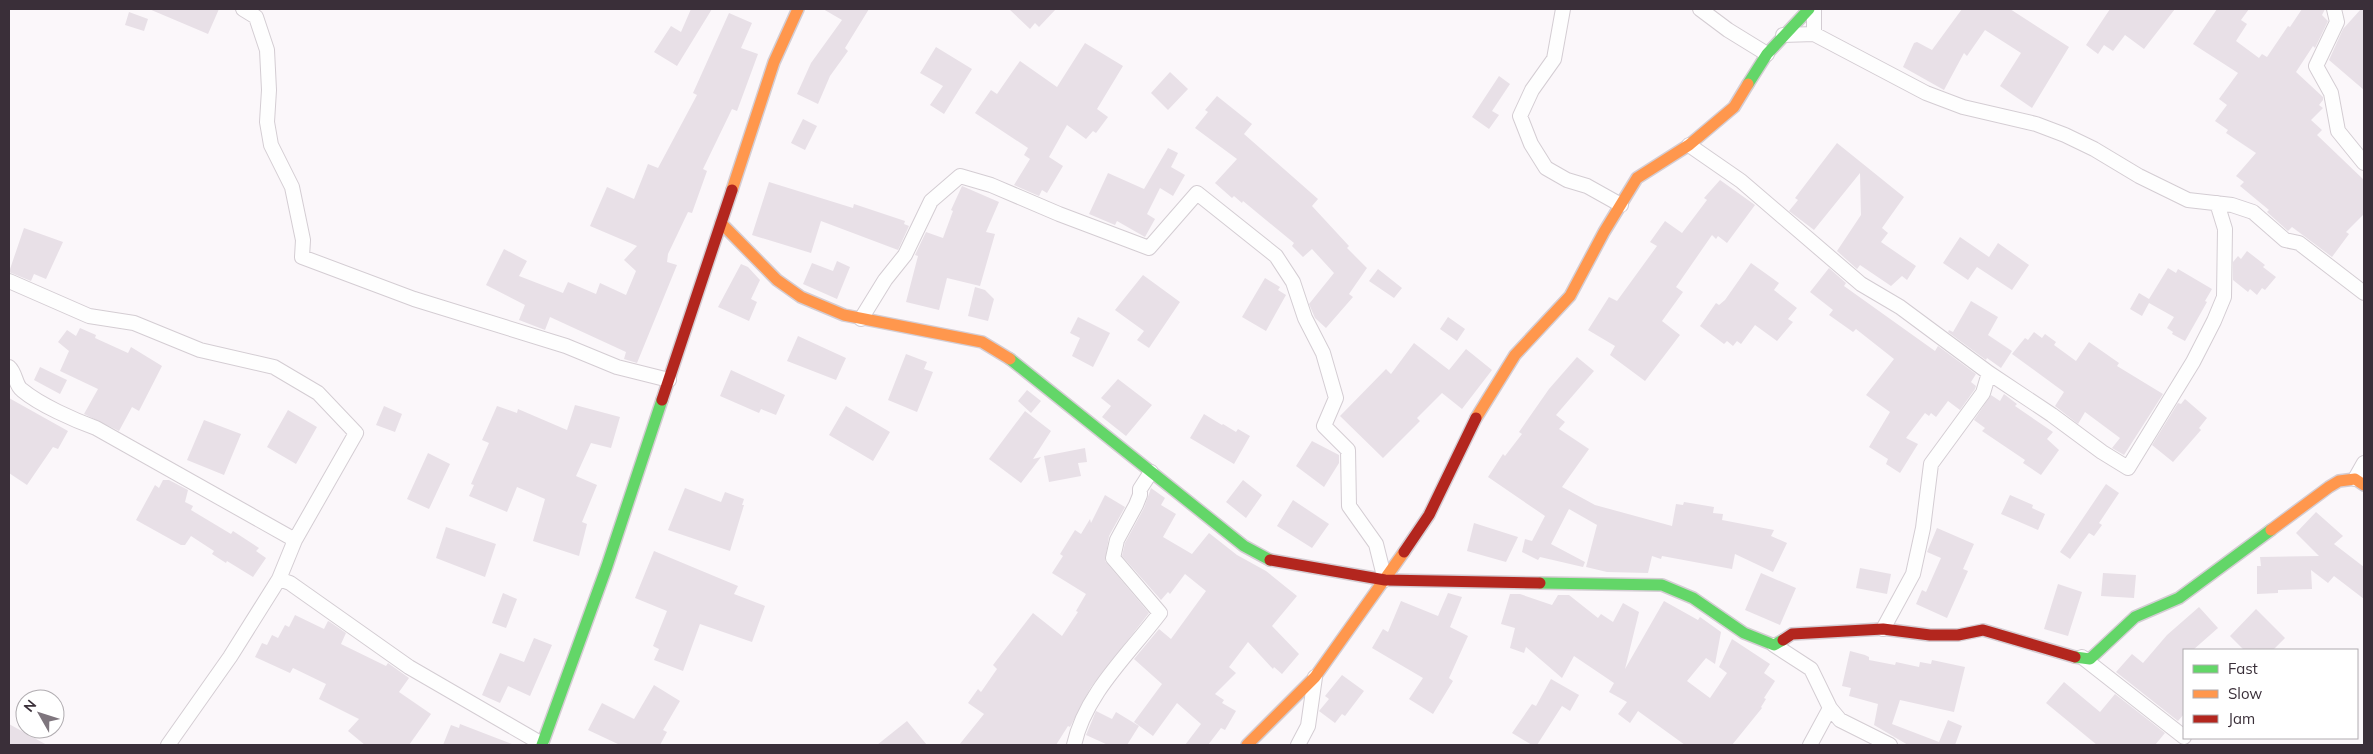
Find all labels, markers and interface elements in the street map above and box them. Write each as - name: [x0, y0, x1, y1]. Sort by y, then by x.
- legend: [2183, 649, 2358, 739]
- text: Fast: [2228, 659, 2258, 678]
- text: Slow: [2228, 684, 2262, 703]
- north arrow: [15, 689, 65, 739]
- text: N: [20, 696, 40, 716]
- text: Jam: [2228, 709, 2255, 728]

